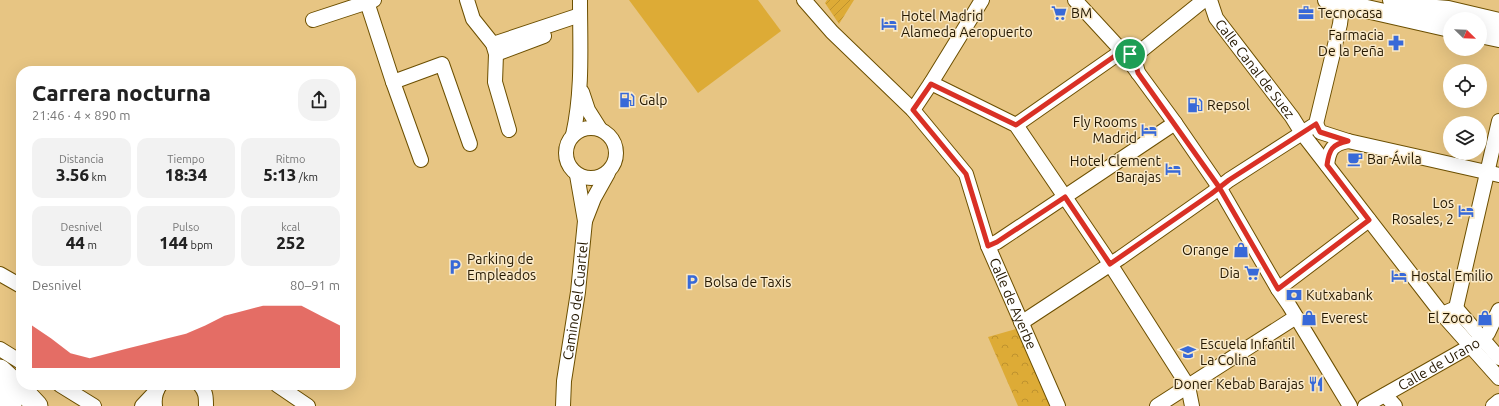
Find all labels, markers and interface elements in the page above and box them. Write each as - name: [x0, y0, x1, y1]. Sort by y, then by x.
- supermarket icon: BM: [1050, 4, 1068, 22]
- office icon: Tecnocasa: [1297, 4, 1315, 22]
- place label: BM: [1071, 5, 1092, 21]
- place label: Tecnocasa: [1318, 5, 1382, 21]
- place label: Hotel Madrid Alameda Aeropuerto: [901, 8, 1033, 40]
- north arrow: [1443, 12, 1487, 56]
- map controls: [1443, 12, 1487, 160]
- hotel icon: Hotel Madrid Alameda Aeropuerto: [880, 15, 898, 33]
- street label: Calle Canal de Suez: [1212, 16, 1298, 122]
- place label: Farmacia De la Peña: [1318, 27, 1384, 59]
- pharmacy icon: Farmacia De la Peña: [1387, 34, 1405, 52]
- pin: [1113, 37, 1147, 71]
- icon: arrive: [1119, 43, 1141, 65]
- button: locate: [1443, 64, 1487, 108]
- button: share: [298, 79, 340, 121]
- text: Carrera nocturna: [32, 80, 211, 105]
- fuel station icon: Galp: [618, 91, 636, 109]
- place label: Galp: [639, 92, 667, 108]
- fuel station icon: Repsol: [1186, 96, 1204, 114]
- place label: Repsol: [1207, 97, 1250, 113]
- text: 21:46 · 4 × 890 m: [32, 108, 131, 122]
- place label: Fly Rooms Madrid: [1073, 114, 1137, 146]
- button: layers: [1443, 116, 1487, 160]
- hotel icon: Fly Rooms Madrid: [1140, 121, 1158, 139]
- cafe icon: Bar Ávila: [1346, 150, 1364, 168]
- place label: Bar Ávila: [1367, 150, 1422, 167]
- text: Distancia: [59, 153, 104, 165]
- text: Tiempo: [167, 153, 205, 165]
- text: Ritmo: [276, 153, 306, 165]
- place label: Hotel Clement Barajas: [1070, 153, 1161, 185]
- hotel icon: Hotel Clement Barajas: [1164, 160, 1182, 178]
- text: 3.56: [56, 165, 89, 184]
- text: 18:34: [165, 165, 207, 184]
- text: 5:13: [263, 165, 296, 184]
- text: km: [89, 171, 107, 183]
- text: /km: [296, 171, 318, 183]
- place label: Los Rosales, 2: [1392, 195, 1454, 227]
- hotel icon: Los Rosales, 2: [1457, 202, 1475, 220]
- text: Desnivel: [60, 221, 102, 233]
- text: Pulso: [173, 221, 199, 233]
- text: kcal: [281, 221, 300, 233]
- text: 44: [66, 233, 85, 252]
- text: 144: [159, 233, 188, 252]
- text: 252: [276, 233, 305, 252]
- text: m: [85, 239, 97, 251]
- text: bpm: [188, 239, 213, 251]
- street label: Camino del Cuartel: [559, 241, 591, 361]
- shop icon: Orange: [1232, 241, 1250, 259]
- place label: Orange: [1182, 242, 1229, 258]
- place label: Parking de Empleados: [467, 251, 536, 283]
- street label: Calle de Ayerbe: [986, 255, 1040, 352]
- parking icon: Parking de Empleados: [446, 258, 464, 276]
- supermarket icon: Dia: [1243, 264, 1261, 282]
- place label: Dia: [1220, 265, 1240, 281]
- hotel icon: Hostal Emilio: [1390, 267, 1408, 285]
- place label: Hostal Emilio: [1411, 268, 1493, 284]
- parking icon: Bolsa de Taxis: [683, 273, 701, 291]
- place label: Bolsa de Taxis: [704, 274, 791, 290]
- text: Desnivel: [32, 278, 81, 292]
- text: 80–91 m: [290, 278, 340, 292]
- bank icon: Kutxabank: [1285, 286, 1303, 304]
- place label: Kutxabank: [1306, 287, 1373, 303]
- shop icon: Everest: [1300, 309, 1318, 327]
- shop icon: El Zoco: [1476, 309, 1494, 327]
- place label: Everest: [1321, 310, 1368, 326]
- place label: El Zoco: [1428, 310, 1473, 326]
- street label: Calle de Urano: [1395, 334, 1483, 394]
- place label: Escuela Infantil La Colina: [1200, 336, 1295, 368]
- school or university icon: Escuela Infantil La Colina: [1179, 343, 1197, 361]
- restaurant icon: Doner Kebab Barajas: [1307, 375, 1325, 393]
- place label: Doner Kebab Barajas: [1174, 376, 1304, 392]

